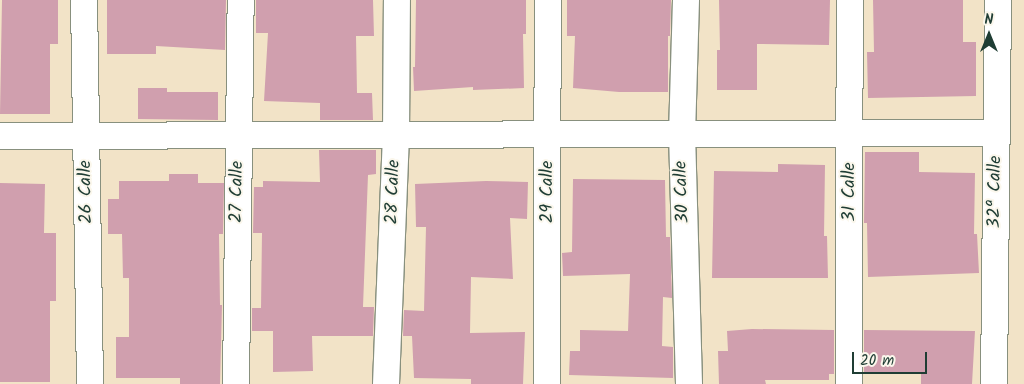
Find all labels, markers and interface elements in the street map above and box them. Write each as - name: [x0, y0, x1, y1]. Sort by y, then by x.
- text: N: [985, 9, 993, 31]
- north arrow: [964, 10, 1014, 60]
- street label: 32ª Calle: [985, 156, 1007, 228]
- street label: 28 Calle: [382, 159, 406, 225]
- street label: 26 Calle: [76, 160, 98, 224]
- street label: 30 Calle: [671, 160, 695, 224]
- street label: 27 Calle: [227, 161, 249, 223]
- street label: 29 Calle: [537, 161, 559, 223]
- street label: 31 Calle: [839, 162, 861, 222]
- scale bar: [854, 342, 929, 374]
- text: 20 m: [860, 349, 894, 373]

